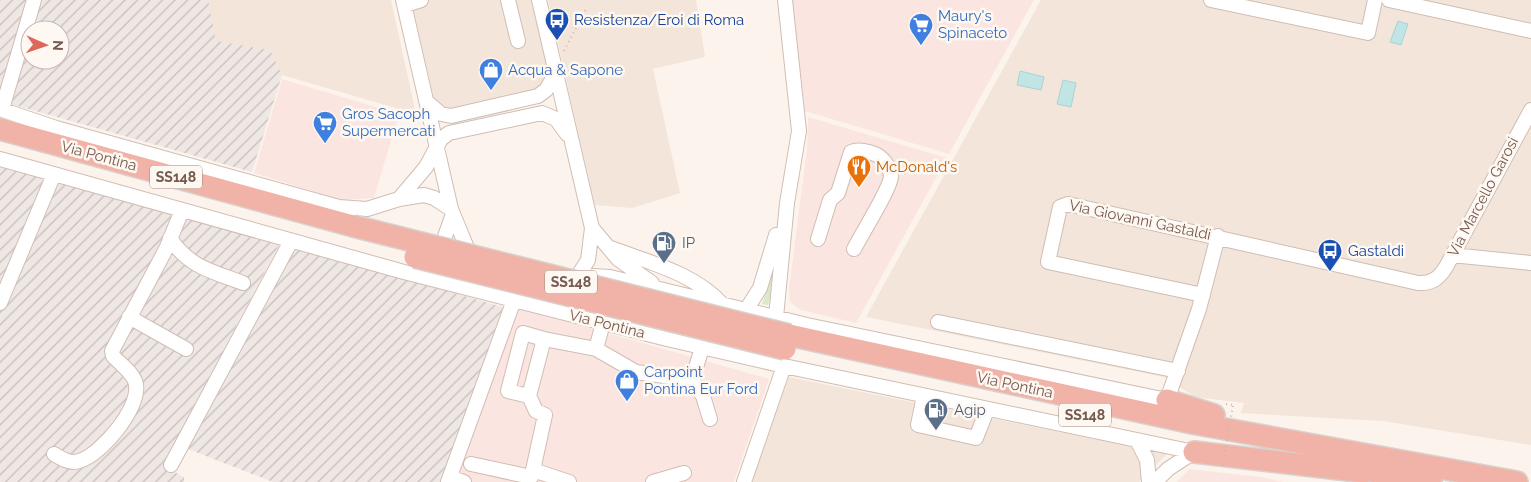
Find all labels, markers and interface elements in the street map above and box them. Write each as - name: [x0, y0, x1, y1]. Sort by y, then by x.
- bus stop icon: Resistenza/Eroi di Roma: [544, 7, 570, 41]
- place label: Maury's Spinaceto: [938, 7, 1007, 42]
- place label: Resistenza/Eroi di Roma: [574, 11, 744, 29]
- supermarket icon: Maury's Spinaceto: [908, 12, 934, 46]
- north arrow: [20, 20, 70, 70]
- text: N: [50, 40, 66, 51]
- shop icon: Acqua & Sapone: [478, 57, 504, 91]
- place label: Acqua & Sapone: [508, 61, 623, 79]
- place label: Gros Sacoph Supermercati: [342, 105, 436, 140]
- supermarket icon: Gros Sacoph Supermercati: [312, 110, 338, 144]
- street label: Via Marcello Garosi: [1444, 134, 1522, 260]
- street label: Via Pontina: [59, 137, 139, 175]
- restaurant icon: McDonald's: [846, 154, 872, 188]
- place label: McDonald's: [876, 158, 957, 176]
- road number: SS148: [150, 166, 202, 188]
- street label: Via Giovanni Gastaldi: [1067, 196, 1213, 244]
- fuel station icon: IP: [651, 230, 677, 264]
- place label: IP: [682, 234, 695, 252]
- bus stop icon: Gastaldi: [1317, 238, 1343, 272]
- place label: Gastaldi: [1348, 242, 1404, 260]
- road number: SS148: [545, 270, 597, 294]
- street label: Via Pontina: [567, 306, 647, 342]
- place label: Carpoint Pontina Eur Ford: [644, 363, 758, 398]
- shop icon: Carpoint Pontina Eur Ford: [614, 368, 640, 402]
- street label: Via Pontina: [975, 368, 1055, 402]
- fuel station icon: Agip: [923, 397, 949, 431]
- place label: Agip: [954, 401, 986, 419]
- road number: SS148: [1059, 404, 1111, 426]

